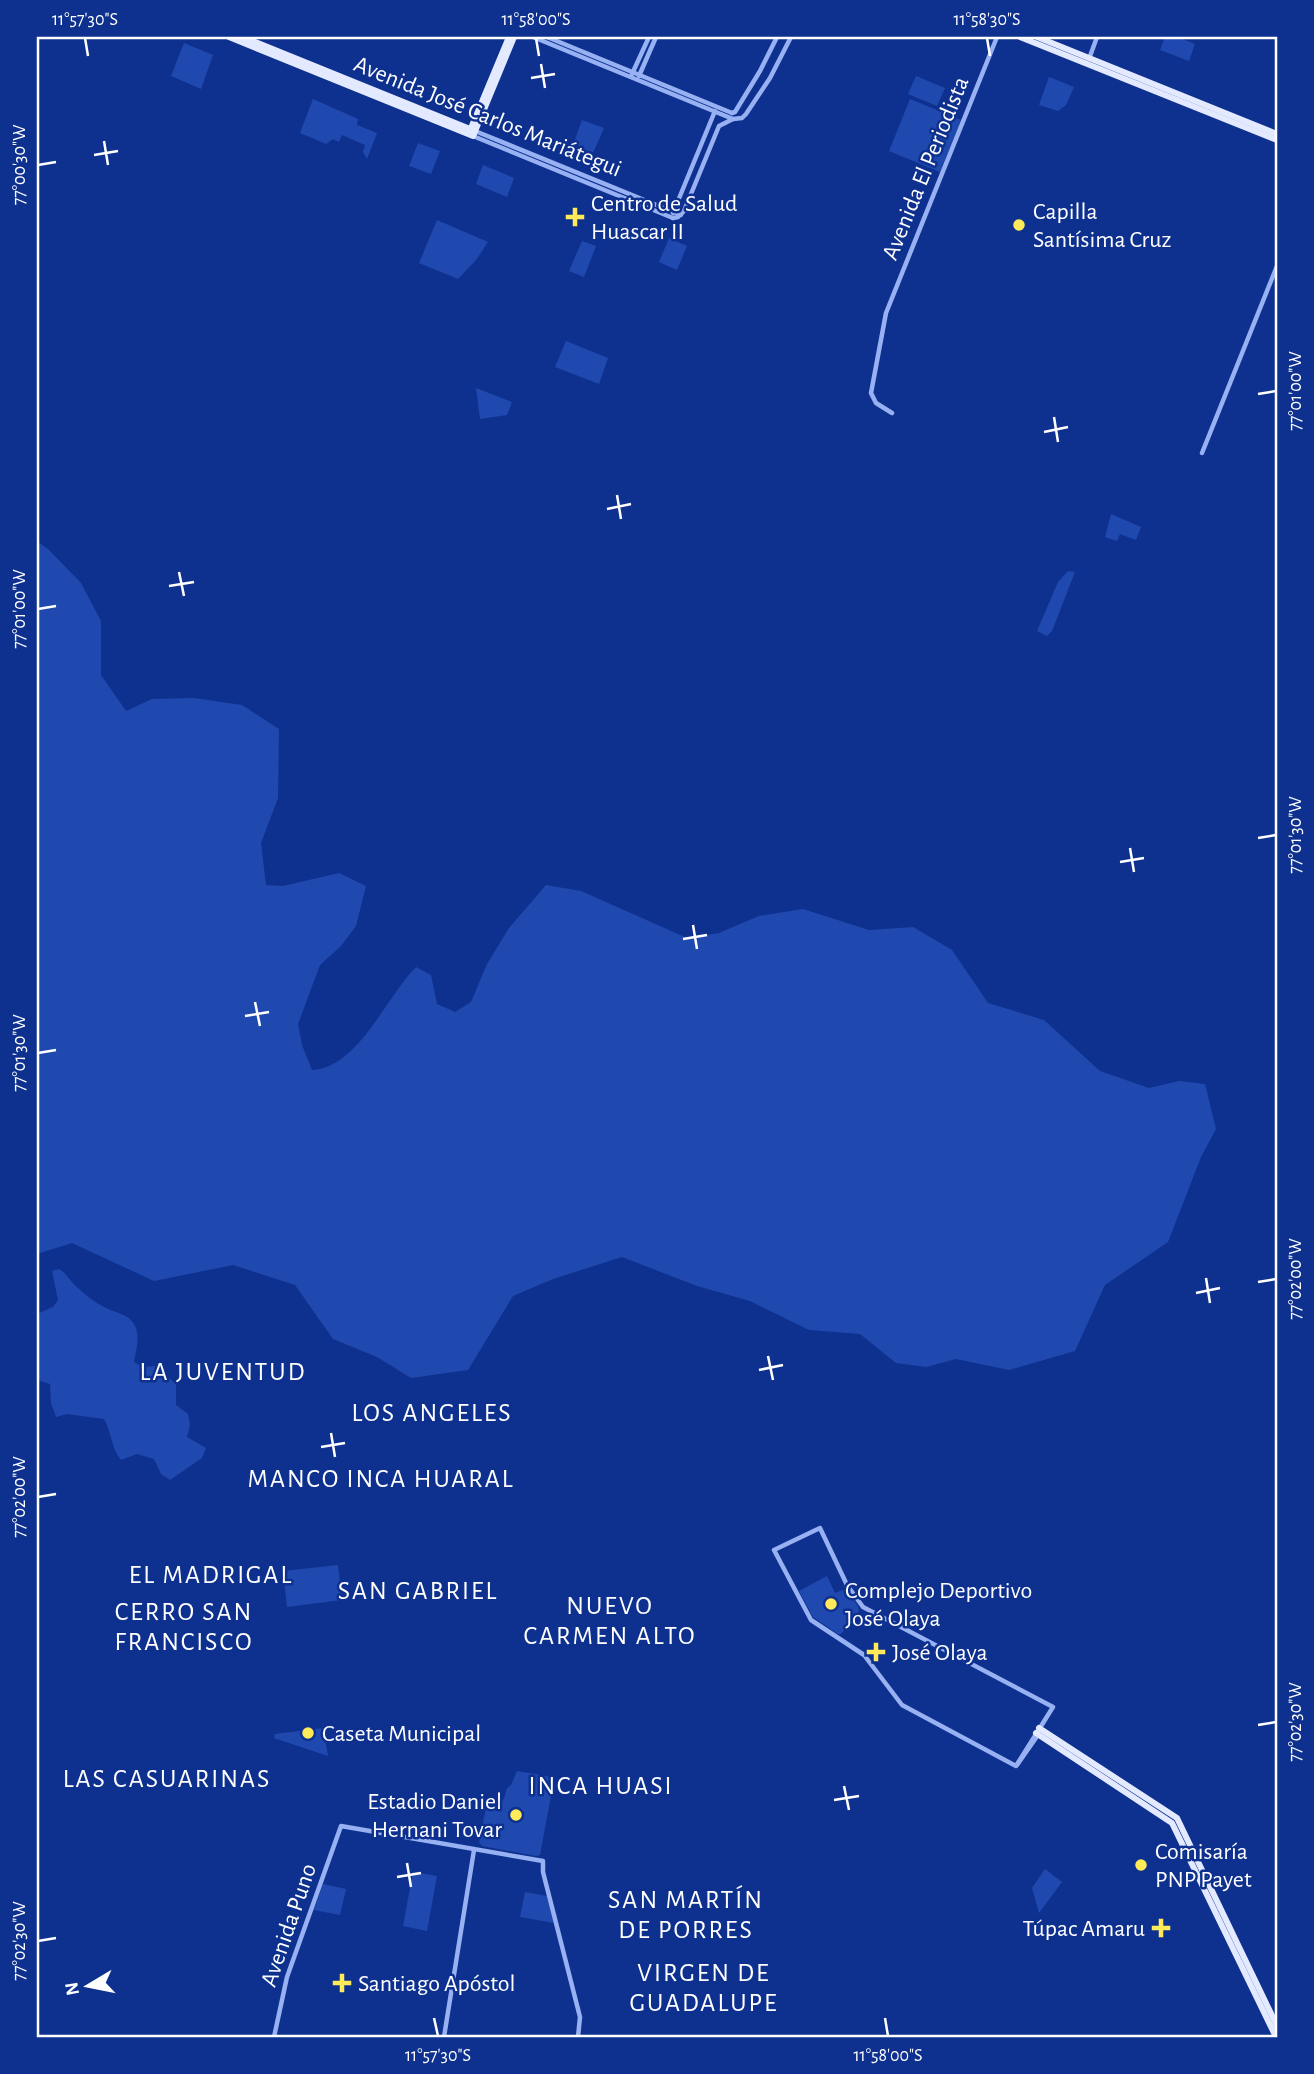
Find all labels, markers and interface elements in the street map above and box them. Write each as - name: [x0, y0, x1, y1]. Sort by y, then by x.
- text: 11°57'30"S: [52, 11, 118, 29]
- text: 11°58'00"S: [501, 11, 571, 29]
- text: 11°58'30"S: [953, 11, 1021, 29]
- street label: Avenida José Carlos Mariátegui: [350, 52, 625, 182]
- street label: Avenida El Periodista: [878, 73, 974, 263]
- text: 77°00'30"W: [11, 125, 29, 205]
- place label: Centro de Salud Huascar II: [591, 192, 738, 244]
- place label: Capilla Santísima Cruz: [1033, 200, 1171, 252]
- marker: Centro de Salud Huascar II: [565, 207, 585, 227]
- marker: Capilla Santísima Cruz: [1011, 217, 1027, 233]
- text: 77°01'00"W: [1287, 351, 1305, 431]
- text: 77°01'00"W: [11, 569, 29, 649]
- text: 77°01'30"W: [1287, 796, 1305, 874]
- text: 77°01'30"W: [11, 1014, 29, 1092]
- text: 77°02'00"W: [1287, 1238, 1305, 1320]
- district label: LA JUVENTUD: [140, 1359, 306, 1385]
- district label: LOS ANGELES: [351, 1400, 513, 1426]
- text: 77°02'00"W: [11, 1456, 29, 1538]
- district label: MANCO INCA HUARAL: [247, 1466, 515, 1492]
- district label: EL MADRIGAL: [129, 1562, 293, 1588]
- district label: SAN GABRIEL: [338, 1578, 498, 1604]
- place label: Complejo Deportivo José Olaya: [845, 1579, 1032, 1631]
- district label: NUEVO CARMEN ALTO: [524, 1593, 696, 1649]
- marker: Complejo Deportivo José Olaya: [823, 1596, 839, 1612]
- district label: CERRO SAN FRANCISCO: [115, 1599, 253, 1655]
- place label: José Olaya: [892, 1641, 988, 1665]
- marker: José Olaya: [866, 1642, 886, 1662]
- text: 77°02'30"W: [1287, 1682, 1305, 1762]
- place label: Caseta Municipal: [322, 1722, 481, 1746]
- marker: Caseta Municipal: [300, 1725, 316, 1741]
- district label: LAS CASUARINAS: [63, 1766, 271, 1792]
- district label: INCA HUASI: [528, 1773, 674, 1799]
- place label: Estadio Daniel Hernani Tovar: [367, 1790, 502, 1842]
- marker: Estadio Daniel Hernani Tovar: [508, 1807, 524, 1823]
- place label: Comisaría PNP Payet: [1155, 1840, 1252, 1892]
- marker: Comisaría PNP Payet: [1133, 1857, 1149, 1873]
- street label: Avenida Puno: [257, 1861, 321, 1990]
- district label: SAN MARTÍN DE PORRES: [608, 1885, 764, 1943]
- text: 77°02'30"W: [11, 1901, 29, 1981]
- place label: Túpac Amaru: [1023, 1917, 1145, 1941]
- marker: Túpac Amaru: [1151, 1918, 1171, 1938]
- north arrow: [52, 1952, 122, 2022]
- district label: VIRGEN DE GUADALUPE: [629, 1960, 779, 2016]
- place label: Santiago Apóstol: [358, 1972, 515, 1996]
- marker: Santiago Apóstol: [332, 1973, 352, 1993]
- text: N: [62, 1981, 83, 1997]
- text: 11°57'30"S: [405, 2047, 471, 2065]
- text: 11°58'00"S: [853, 2047, 923, 2065]

